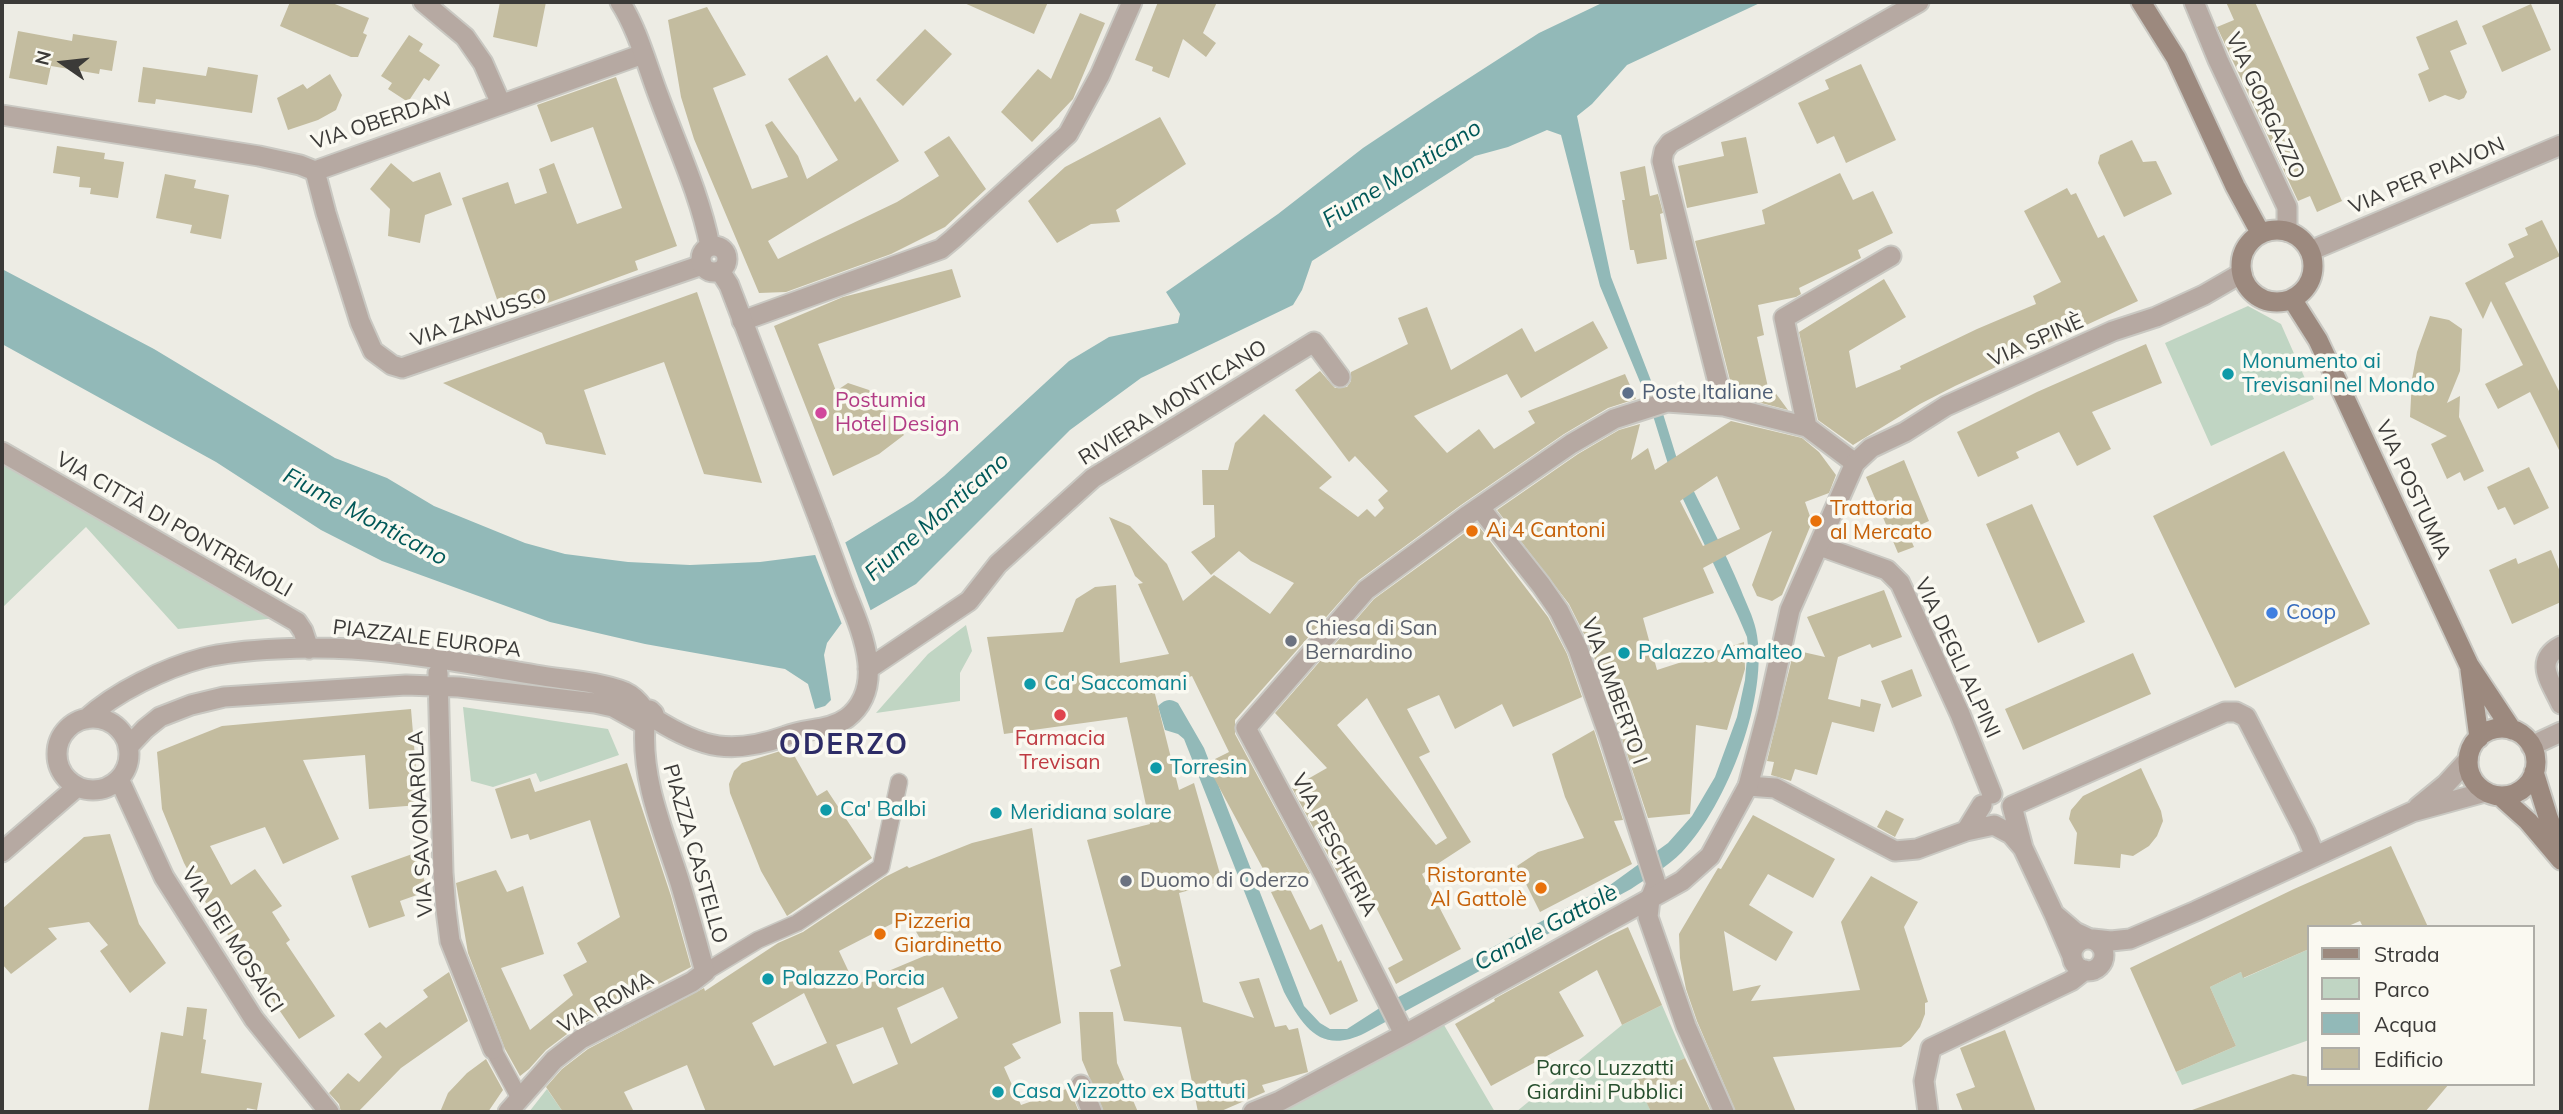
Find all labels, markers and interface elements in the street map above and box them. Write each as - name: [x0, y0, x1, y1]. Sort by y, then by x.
- north arrow: [28, 28, 98, 98]
- street label: VIA GORGAZZO: [2220, 29, 2310, 183]
- text: N: [29, 48, 56, 68]
- street label: VIA OBERDAN: [308, 87, 454, 155]
- water label: Fiume Monticano: [1318, 114, 1486, 234]
- street label: VIA PER PIAVON: [2345, 132, 2509, 220]
- street label: VIA ZANUSSO: [408, 283, 550, 353]
- street label: VIA SPINÈ: [1985, 309, 2087, 373]
- street label: RIVIERA MONTICANO: [1074, 335, 1272, 471]
- place label: Monumento ai Trevisani nel Mondo: [2242, 349, 2435, 399]
- marker: Monumento ai Trevisani nel Mondo: [2220, 366, 2236, 382]
- place label: Poste Italiane: [1642, 380, 1773, 406]
- marker: Poste Italiane: [1620, 385, 1636, 401]
- place label: Postumia Hotel Design: [835, 388, 960, 438]
- marker: Postumia Hotel Design: [813, 405, 829, 421]
- street label: VIA POSTUMIA: [2370, 417, 2456, 563]
- street label: VIA CITTÀ DI PONTREMOLI: [51, 447, 297, 603]
- water label: Fiume Monticano: [859, 447, 1015, 587]
- water label: Fiume Monticano: [278, 462, 452, 572]
- place label: Trattoria al Mercato: [1830, 496, 1932, 546]
- marker: Trattoria al Mercato: [1808, 513, 1824, 529]
- place label: Ai 4 Cantoni: [1486, 518, 1605, 544]
- marker: Ai 4 Cantoni: [1464, 523, 1480, 539]
- street label: VIA DEGLI ALPINI: [1909, 574, 2005, 742]
- place label: Coop: [2286, 600, 2336, 626]
- marker: Coop: [2264, 605, 2280, 621]
- street label: VIA UMBERTO I: [1576, 614, 1652, 768]
- street label: PIAZZALE EUROPA: [331, 615, 523, 663]
- place label: Chiesa di San Bernardino: [1305, 616, 1438, 666]
- marker: Chiesa di San Bernardino: [1283, 633, 1299, 649]
- place label: Palazzo Amalteo: [1638, 640, 1803, 666]
- marker: Palazzo Amalteo: [1616, 645, 1632, 661]
- place label: Ca' Saccomani: [1044, 671, 1187, 697]
- marker: Ca' Saccomani: [1022, 676, 1038, 692]
- marker: Farmacia Trevisan: [1052, 707, 1068, 723]
- place label: Farmacia Trevisan: [1015, 726, 1105, 776]
- district label: ODERZO: [780, 729, 908, 763]
- street label: VIA SAVONAROLA: [404, 730, 438, 918]
- place label: Torresin: [1170, 755, 1247, 781]
- marker: Torresin: [1148, 760, 1164, 776]
- street label: PIAZZA CASTELLO: [657, 761, 733, 947]
- street label: VIA PESCHERIA: [1286, 769, 1382, 921]
- place label: Ca' Balbi: [840, 797, 926, 823]
- place label: Meridiana solare: [1010, 800, 1172, 826]
- marker: Ca' Balbi: [818, 802, 834, 818]
- marker: Meridiana solare: [988, 805, 1004, 821]
- street label: VIA DEI MOSAICI: [176, 863, 288, 1017]
- place label: Ristorante Al Gattolè: [1427, 863, 1527, 913]
- place label: Duomo di Oderzo: [1140, 868, 1309, 894]
- marker: Duomo di Oderzo: [1118, 873, 1134, 889]
- water label: Canale Gattolè: [1470, 879, 1622, 977]
- marker: Ristorante Al Gattolè: [1533, 880, 1549, 896]
- place label: Pizzeria Giardinetto: [894, 909, 1002, 959]
- legend: [2308, 925, 2535, 1086]
- marker: Pizzeria Giardinetto: [872, 926, 888, 942]
- text: Strada: [2374, 941, 2440, 967]
- place label: Palazzo Porcia: [782, 966, 925, 992]
- street label: VIA ROMA: [554, 967, 658, 1039]
- marker: Palazzo Porcia: [760, 971, 776, 987]
- text: Parco: [2374, 976, 2429, 1002]
- text: Acqua: [2374, 1011, 2437, 1037]
- text: Edificio: [2374, 1046, 2443, 1072]
- park label: Parco Luzzatti Giardini Pubblici: [1526, 1056, 1684, 1106]
- place label: Casa Vizzotto ex Battuti: [1012, 1079, 1246, 1105]
- marker: Casa Vizzotto ex Battuti: [990, 1084, 1006, 1100]

